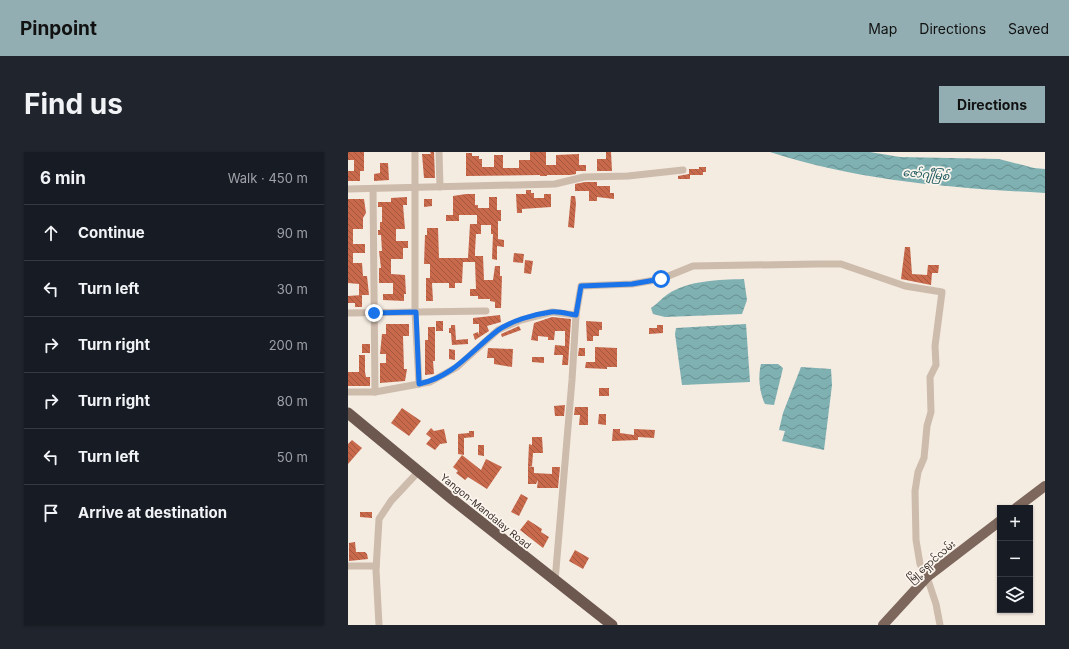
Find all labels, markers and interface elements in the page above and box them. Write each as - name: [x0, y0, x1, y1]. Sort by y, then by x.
- text: Pinpoint: [20, 17, 97, 40]
- text: Map: [868, 20, 897, 37]
- text: Directions: [919, 20, 986, 37]
- text: Saved: [1008, 20, 1049, 37]
- button: Directions: [939, 86, 1045, 123]
- text: Find us: [24, 87, 123, 121]
- water label: ဇော်ဂျီမြစ်: [902, 164, 951, 186]
- text: 6 min: [40, 168, 86, 188]
- text: Walk · 450 m: [228, 170, 308, 186]
- icon: ahead: [40, 222, 62, 244]
- text: Continue: [78, 223, 145, 242]
- text: 90 m: [277, 225, 308, 241]
- route start: [652, 270, 670, 288]
- icon: left: [40, 278, 62, 300]
- text: Turn left: [78, 279, 139, 298]
- text: 30 m: [277, 281, 308, 297]
- route end: [365, 304, 383, 322]
- icon: right: [40, 334, 62, 356]
- text: Turn right: [78, 335, 150, 354]
- text: 200 m: [269, 337, 308, 353]
- icon: right: [40, 390, 62, 412]
- text: Turn right: [78, 391, 150, 410]
- text: 80 m: [277, 393, 308, 409]
- icon: left: [40, 446, 62, 468]
- text: Turn left: [78, 447, 139, 466]
- text: 50 m: [277, 449, 308, 465]
- street label: Yangon-Mandalay Road: [438, 471, 534, 551]
- icon: arrive: [40, 502, 62, 524]
- text: Arrive at destination: [78, 503, 227, 522]
- map controls: [997, 505, 1033, 613]
- button: +: [997, 505, 1033, 541]
- street label: မြို့ရှောင်လမ်း: [904, 537, 959, 587]
- button: −: [997, 541, 1033, 577]
- button: layers: [997, 577, 1033, 613]

